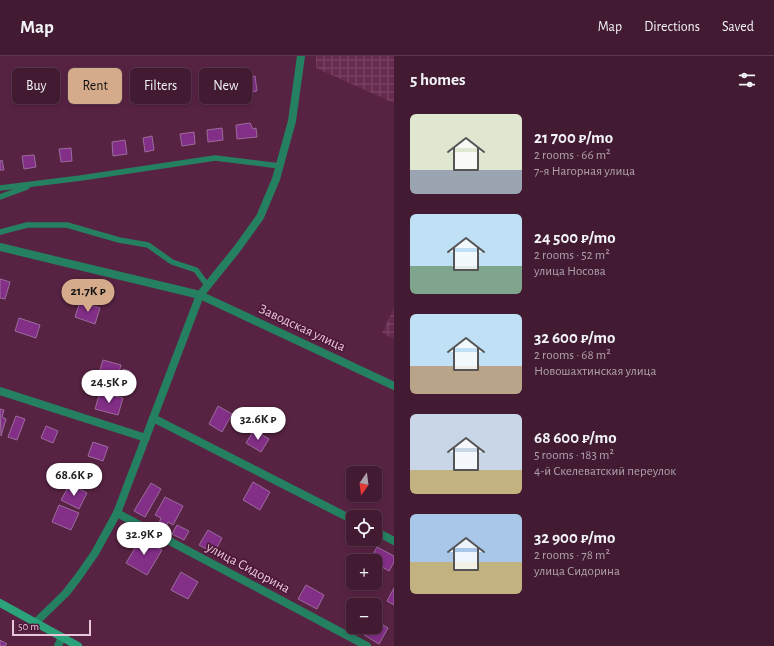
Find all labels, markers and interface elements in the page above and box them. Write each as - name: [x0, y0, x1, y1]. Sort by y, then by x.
- text: Map: [20, 18, 54, 37]
- text: Map: [598, 20, 622, 34]
- text: Directions: [644, 20, 700, 34]
- text: Saved: [722, 20, 754, 34]
- chip: Buy: [12, 68, 60, 104]
- chip: Rent: [68, 68, 122, 104]
- chip: Filters: [130, 68, 191, 104]
- chip: New: [199, 68, 252, 104]
- icon: filters: [736, 69, 758, 91]
- text: 5 homes: [410, 71, 466, 88]
- text: 21 700 ₽/mo: [534, 129, 613, 146]
- icon: home: [442, 130, 490, 178]
- text: 2 rooms · 66 m²: [534, 149, 611, 162]
- text: 7-я Нагорная улица: [534, 165, 635, 178]
- text: 24 500 ₽/mo: [534, 229, 616, 246]
- icon: home: [442, 230, 490, 278]
- text: 2 rooms · 52 m²: [534, 249, 610, 262]
- text: улица Носова: [534, 265, 606, 278]
- pin: 21.7K ₽: [51, 279, 125, 313]
- text: 21.7K ₽: [70, 285, 106, 298]
- street label: Заводская улица: [257, 302, 348, 354]
- text: 32 600 ₽/mo: [534, 329, 615, 346]
- icon: home: [442, 330, 490, 378]
- text: 2 rooms · 68 m²: [534, 349, 611, 362]
- text: Новошахтинская улица: [534, 365, 656, 378]
- pin: 24.5K ₽: [72, 370, 146, 404]
- text: 24.5K ₽: [91, 376, 127, 389]
- pin: 32.6K ₽: [221, 407, 295, 441]
- text: 32.6K ₽: [240, 413, 276, 426]
- text: 68 600 ₽/mo: [534, 429, 617, 446]
- icon: home: [442, 430, 490, 478]
- text: 5 rooms · 183 m²: [534, 449, 614, 462]
- pin: 68.6K ₽: [37, 463, 111, 497]
- text: 4-й Скелеватский переулок: [534, 465, 676, 478]
- north arrow: [346, 466, 382, 502]
- map controls: [346, 466, 382, 634]
- text: 68.6K ₽: [55, 469, 93, 482]
- button: locate: [346, 510, 382, 546]
- pin: 32.9K ₽: [107, 522, 181, 556]
- text: 32.9K ₽: [126, 528, 162, 541]
- text: 32 900 ₽/mo: [534, 529, 615, 546]
- icon: home: [442, 530, 490, 578]
- street label: улица Сидорина: [203, 540, 293, 596]
- text: 2 rooms · 78 m²: [534, 549, 610, 562]
- button: +: [346, 554, 382, 590]
- text: улица Сидорина: [534, 565, 620, 578]
- button: −: [346, 598, 382, 634]
- scale bar: [12, 618, 91, 637]
- text: 50 m: [18, 621, 39, 632]

